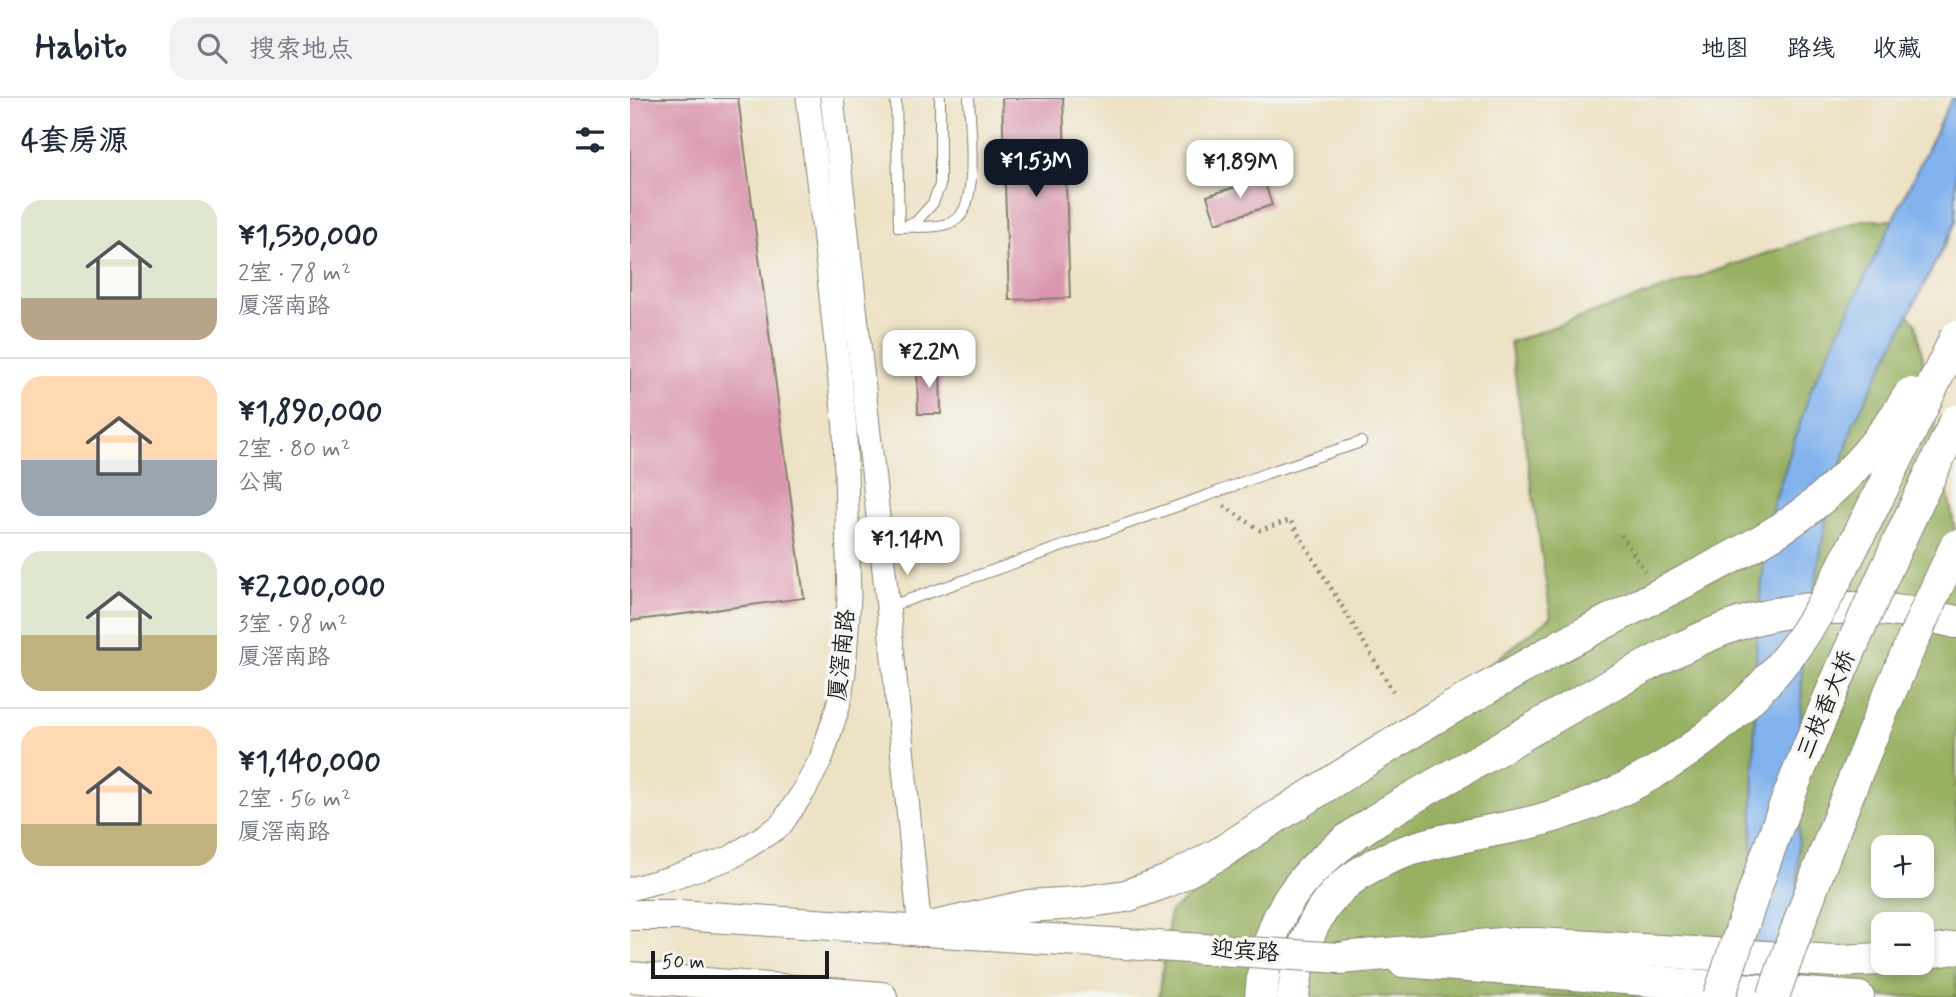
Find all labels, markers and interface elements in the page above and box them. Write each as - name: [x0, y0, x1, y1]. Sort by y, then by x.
- search box: [169, 17, 659, 80]
- text: Habito: [35, 26, 127, 70]
- icon: search: [193, 29, 231, 67]
- text: 搜索地点: [249, 33, 353, 67]
- text: 地图: [1701, 34, 1749, 65]
- text: 路线: [1787, 34, 1835, 65]
- text: 收藏: [1873, 34, 1921, 65]
- icon: filters: [571, 121, 609, 159]
- text: 4套房源: [21, 122, 128, 161]
- pin: ¥1.53M: [979, 140, 1093, 199]
- pin: ¥1.89M: [1183, 140, 1297, 200]
- text: ¥1.53M: [1000, 147, 1072, 177]
- text: ¥1.89M: [1202, 148, 1278, 178]
- text: ¥1,530,000: [238, 217, 379, 256]
- icon: home: [77, 228, 161, 312]
- text: 2室 · 78 m²: [238, 259, 351, 289]
- text: 厦滘南路: [238, 292, 330, 322]
- pin: ¥2.2M: [880, 330, 978, 390]
- text: ¥2.2M: [899, 338, 959, 368]
- text: ¥1,890,000: [238, 393, 383, 432]
- icon: home: [77, 404, 161, 488]
- text: 2室 · 80 m²: [238, 435, 351, 465]
- text: 公寓: [238, 468, 284, 498]
- pin: ¥1.14M: [850, 518, 964, 577]
- text: ¥1.14M: [871, 525, 943, 555]
- text: ¥2,200,000: [238, 568, 386, 607]
- icon: home: [77, 579, 161, 663]
- street label: 厦滘南路: [823, 608, 863, 702]
- text: 3室 · 98 m²: [238, 610, 348, 640]
- text: 厦滘南路: [238, 643, 330, 673]
- street label: 三枝香大桥: [1791, 646, 1863, 764]
- text: ¥1,140,000: [238, 743, 381, 782]
- icon: home: [77, 754, 161, 838]
- text: 2室 · 56 m²: [238, 785, 351, 815]
- text: 厦滘南路: [238, 818, 330, 848]
- map controls: [1871, 835, 1934, 975]
- button: +: [1871, 835, 1934, 898]
- button: −: [1871, 912, 1934, 975]
- street label: 迎宾路: [1210, 935, 1280, 969]
- scale bar: [651, 948, 830, 980]
- text: 50 m: [662, 950, 705, 975]

